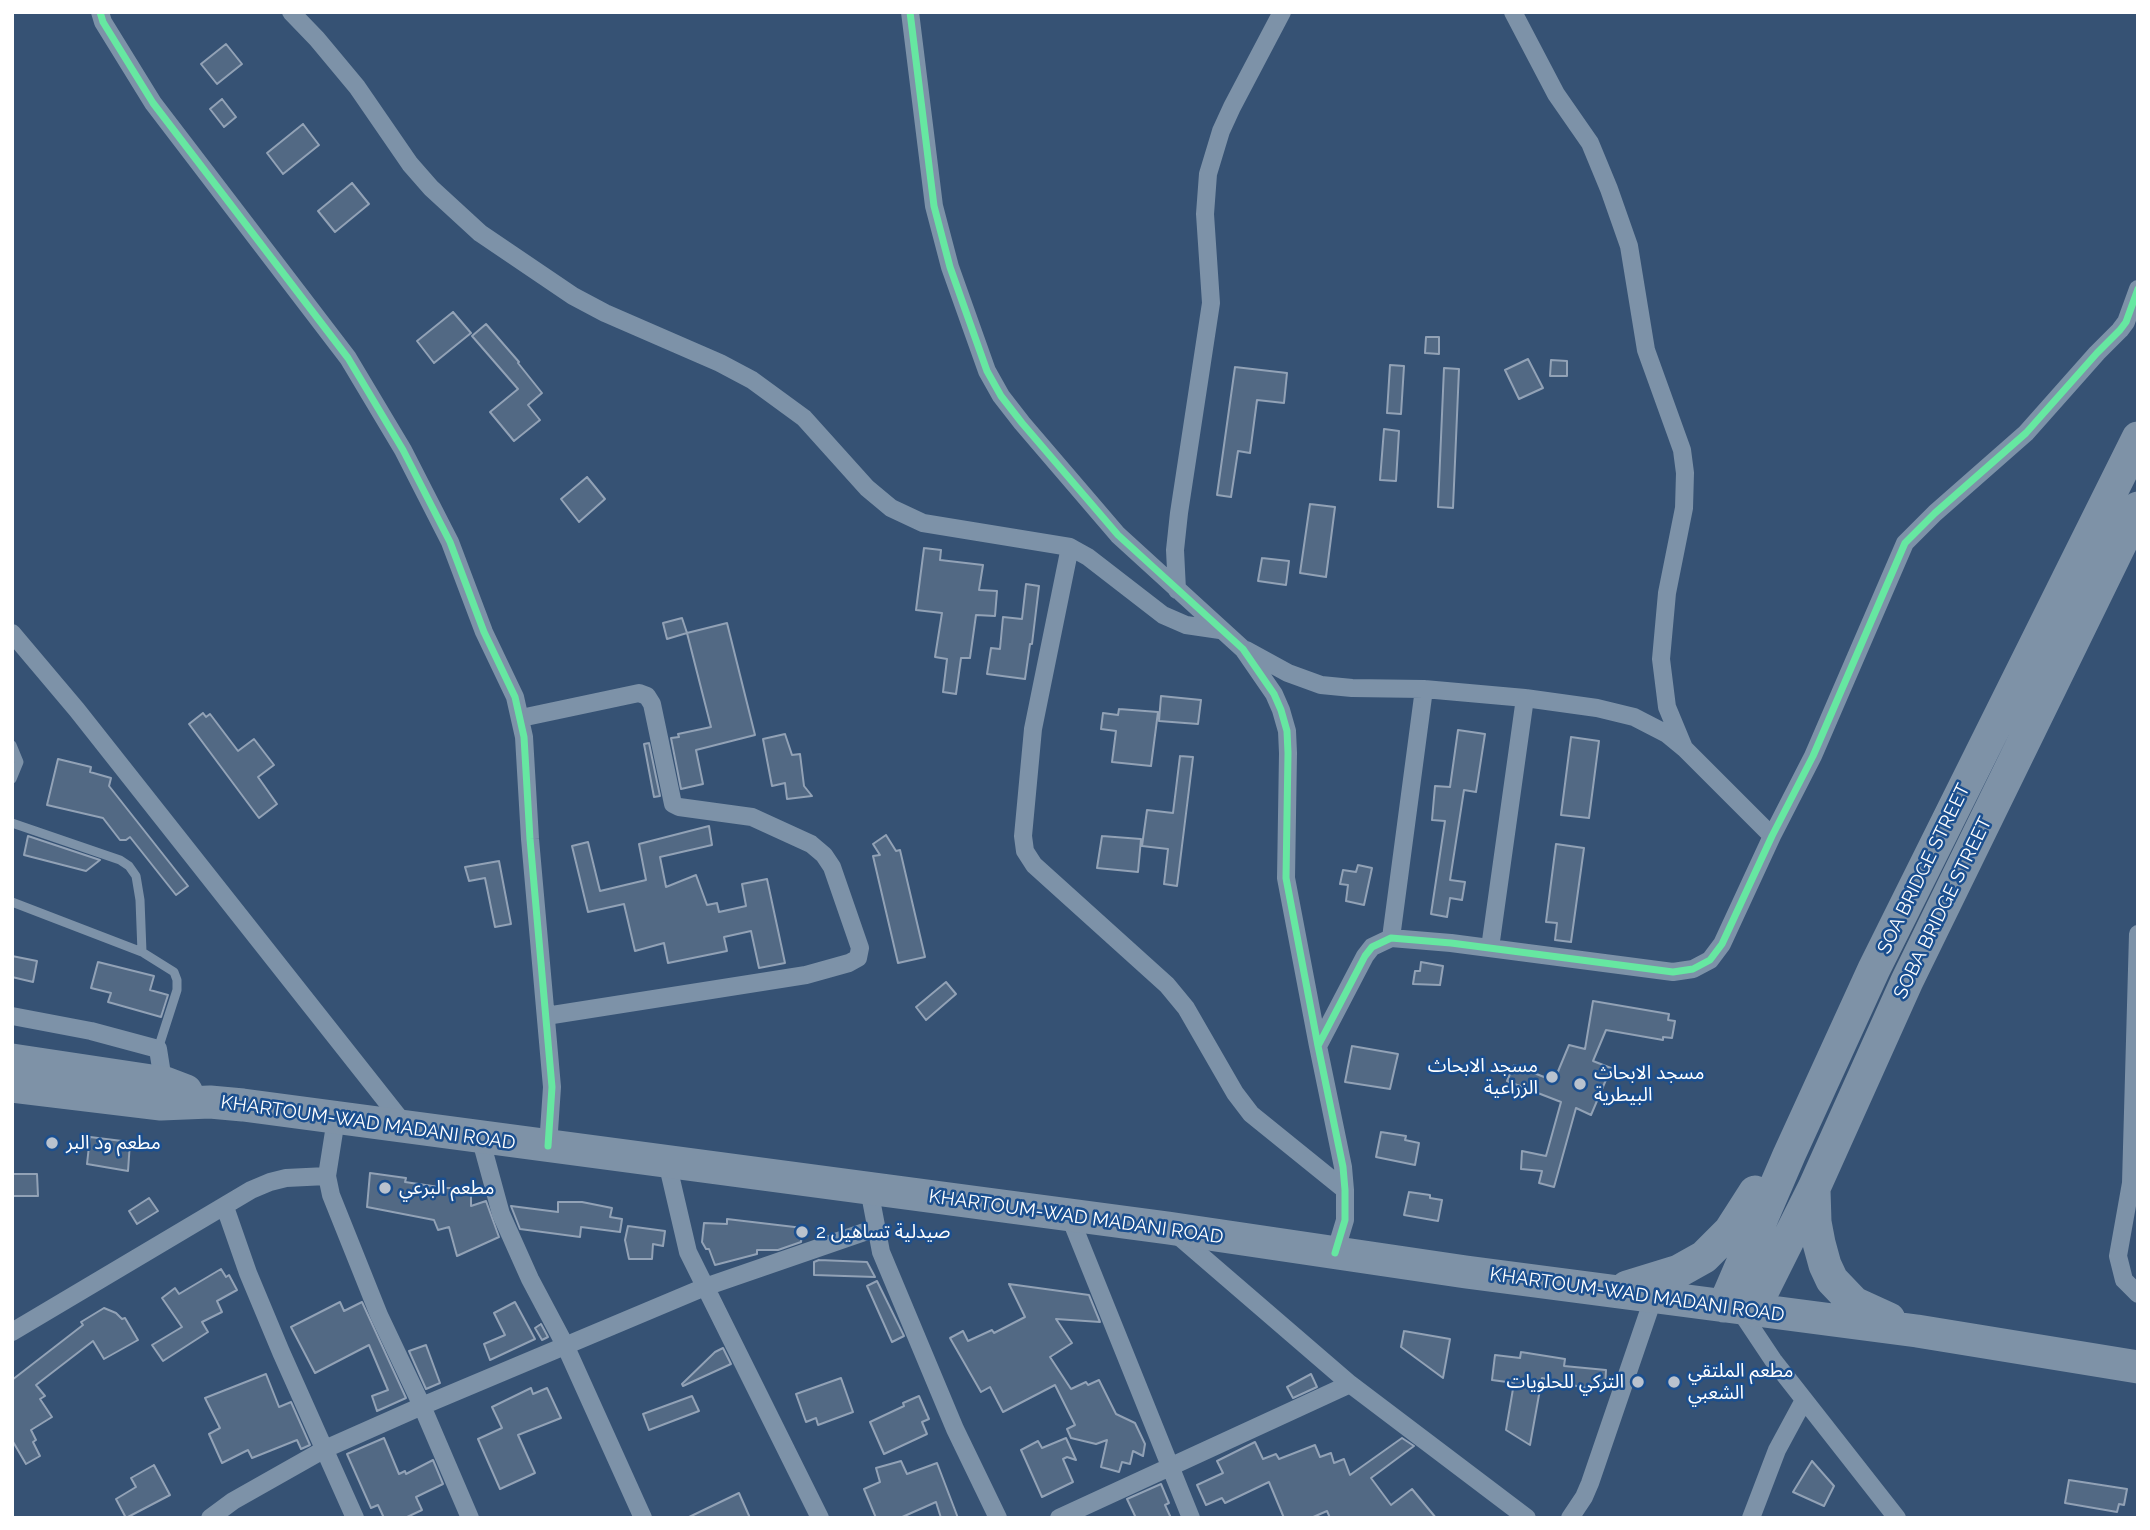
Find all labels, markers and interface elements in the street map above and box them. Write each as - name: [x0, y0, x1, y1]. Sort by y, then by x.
- street label: SOA BRIDGE STREET: [1873, 780, 1975, 958]
- street label: SOBA BRIDGE STREET: [1889, 813, 1997, 1003]
- place label: مسجد الابحاث الزراعية: [1428, 1055, 1538, 1099]
- place label: مسجد الابحاث البيطرية: [1594, 1062, 1704, 1106]
- marker: مسجد الابحاث الزراعية: [1544, 1069, 1560, 1085]
- marker: مسجد الابحاث البيطرية: [1572, 1076, 1588, 1092]
- street label: KHARTOUM-WAD MADANI ROAD: [219, 1091, 517, 1155]
- place label: مطعم ود البر: [66, 1132, 161, 1154]
- marker: مطعم ود البر: [44, 1135, 60, 1151]
- place label: مطعم البرعي: [399, 1177, 494, 1199]
- marker: مطعم البرعي: [377, 1180, 393, 1196]
- street label: KHARTOUM-WAD MADANI ROAD: [927, 1185, 1225, 1249]
- place label: صيدلية تساهيل 2: [816, 1221, 950, 1243]
- marker: صيدلية تساهيل 2: [794, 1224, 810, 1240]
- street label: KHARTOUM-WAD MADANI ROAD: [1488, 1263, 1786, 1327]
- place label: مطعم الملتقي الشعبي: [1688, 1360, 1794, 1404]
- place label: التركي للحلويات: [1507, 1371, 1624, 1393]
- marker: التركي للحلويات: [1630, 1374, 1646, 1390]
- marker: مطعم الملتقي الشعبي: [1666, 1374, 1682, 1390]

